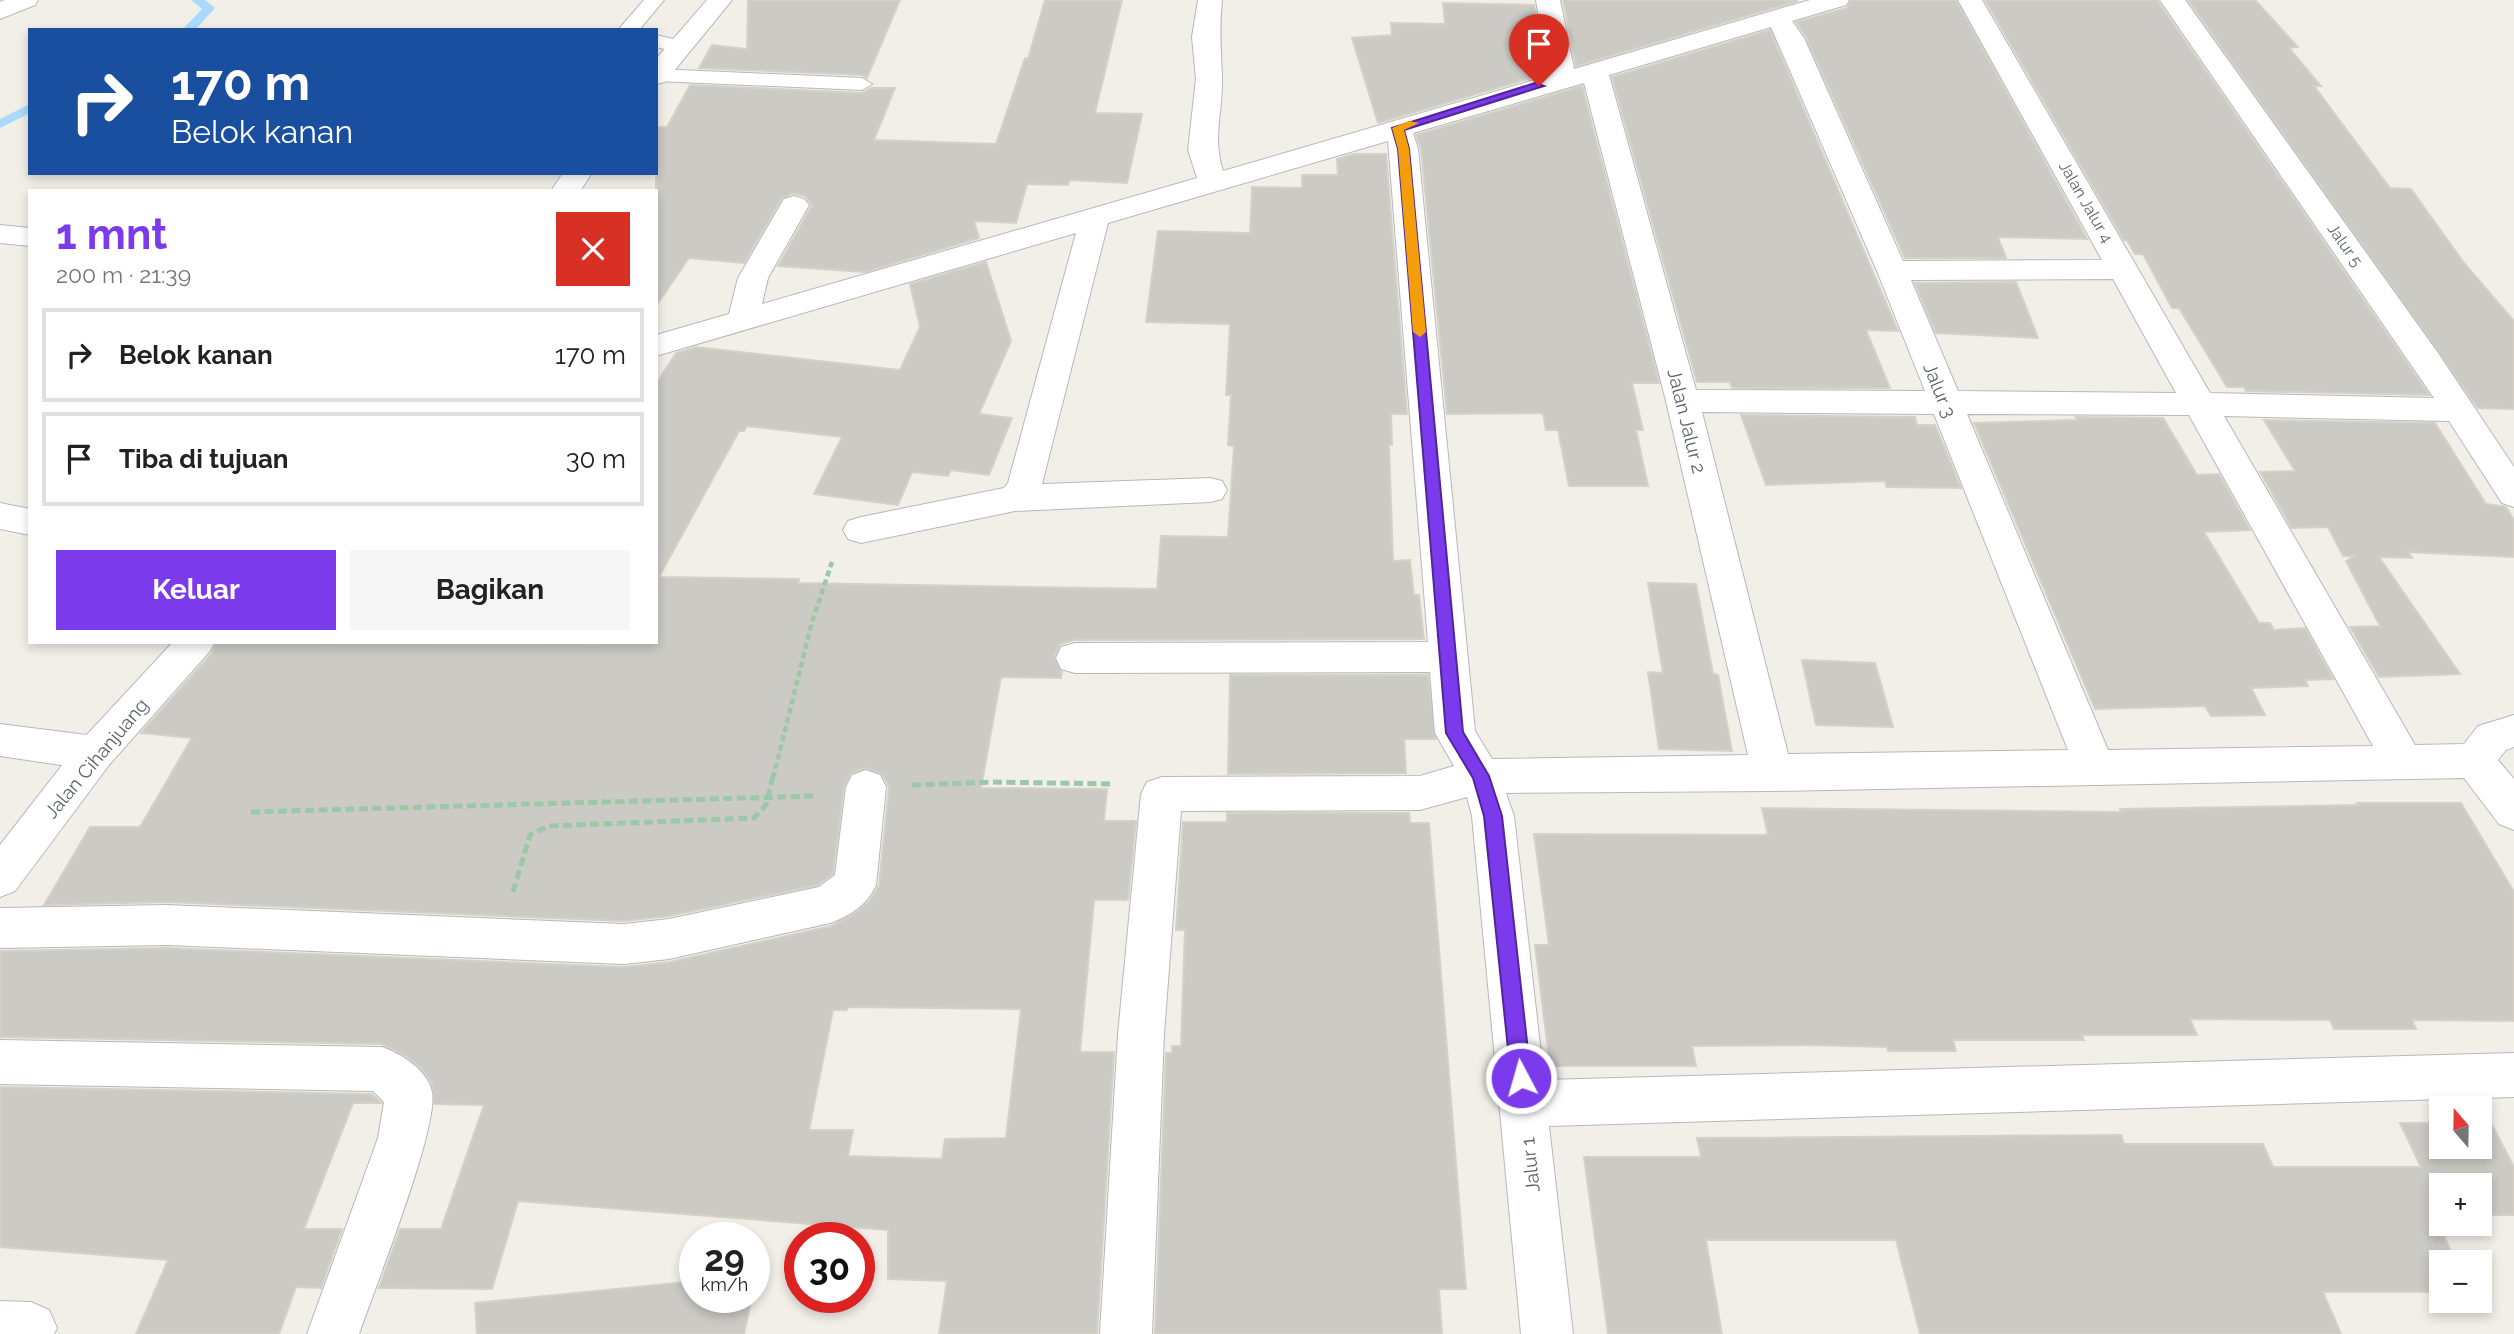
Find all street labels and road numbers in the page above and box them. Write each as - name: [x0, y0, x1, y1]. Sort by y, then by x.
- street label: Jalan Jalur 4: [2055, 158, 2117, 246]
- street label: Jalur 5: [2323, 220, 2367, 270]
- street label: Jalur 3: [1919, 359, 1961, 421]
- street label: Jalan Jalur 2: [1663, 366, 1711, 476]
- street label: Jalan Cihanjuang: [40, 694, 152, 822]
- street label: Jalur 1: [1516, 1137, 1544, 1193]

